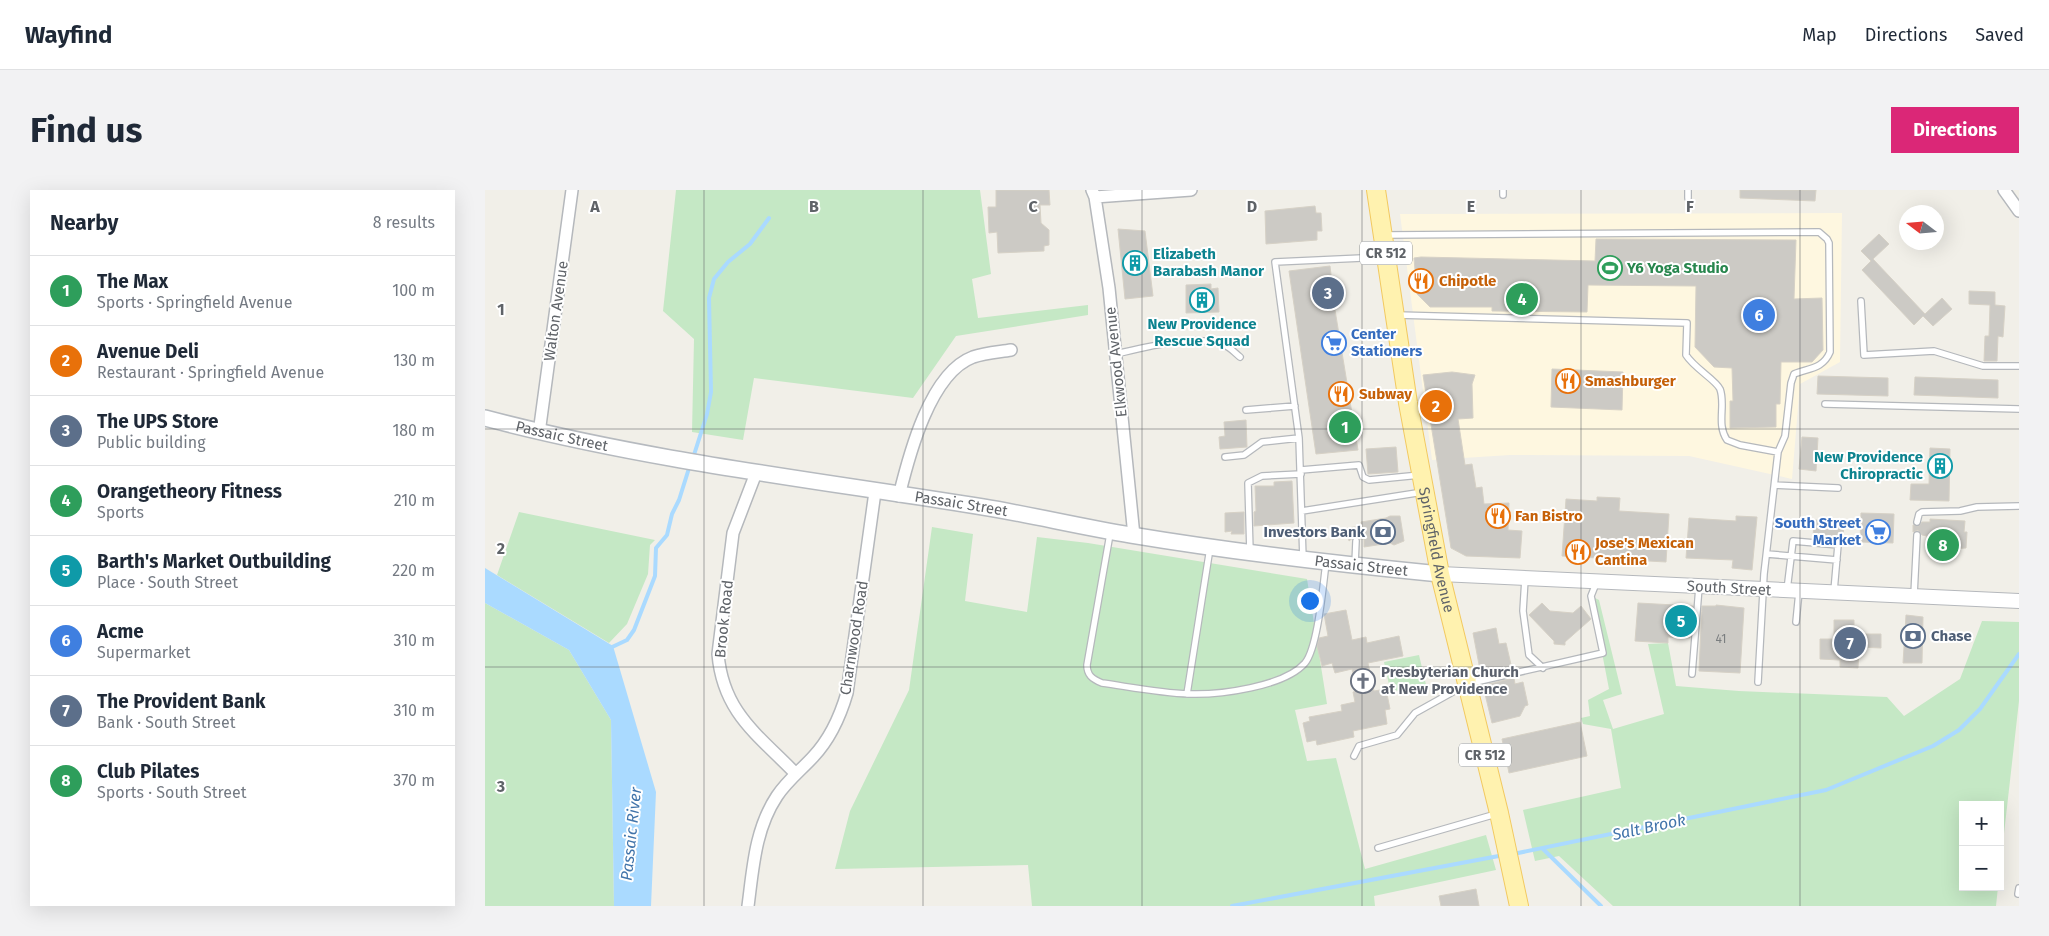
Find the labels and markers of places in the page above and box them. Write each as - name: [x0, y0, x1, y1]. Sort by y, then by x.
- place label: Elizabeth Barabash Manor: [1153, 245, 1265, 280]
- building icon: Elizabeth Barabash Manor: [1122, 250, 1148, 276]
- sports icon: Y6 Yoga Studio: [1597, 255, 1623, 281]
- place label: Y6 Yoga Studio: [1626, 259, 1729, 277]
- restaurant icon: Chipotle: [1408, 268, 1434, 294]
- place label: Chipotle: [1439, 272, 1496, 290]
- pin: 3: [1312, 274, 1344, 312]
- pin: 4: [1506, 280, 1538, 318]
- building icon: New Providence Rescue Squad: [1189, 287, 1215, 313]
- pin: 6: [1743, 296, 1775, 334]
- place label: New Providence Rescue Squad: [1148, 315, 1256, 350]
- place label: Center Stationers: [1351, 325, 1422, 360]
- supermarket icon: Center Stationers: [1321, 330, 1347, 356]
- restaurant icon: Smashburger: [1555, 368, 1581, 394]
- place label: Smashburger: [1585, 372, 1677, 390]
- restaurant icon: Subway: [1328, 381, 1354, 407]
- place label: Subway: [1359, 385, 1412, 403]
- pin: 2: [1420, 387, 1452, 425]
- pin: 1: [1329, 408, 1361, 446]
- place label: New Providence Chiropractic: [1814, 448, 1924, 483]
- building icon: New Providence Chiropractic: [1927, 453, 1953, 479]
- restaurant icon: Fan Bistro: [1485, 503, 1511, 529]
- place label: Fan Bistro: [1515, 507, 1583, 525]
- place label: South Street Market: [1775, 514, 1861, 549]
- bank icon: Investors Bank: [1370, 519, 1396, 545]
- supermarket icon: South Street Market: [1865, 519, 1891, 545]
- place label: Investors Bank: [1264, 523, 1366, 541]
- pin: 8: [1927, 526, 1959, 564]
- place label: Jose's Mexican Cantina: [1594, 534, 1694, 569]
- restaurant icon: Jose's Mexican Cantina: [1565, 539, 1591, 565]
- pin: 5: [1665, 602, 1697, 640]
- bank icon: Chase: [1900, 623, 1926, 649]
- pin: 7: [1834, 624, 1866, 662]
- place label: Chase: [1931, 627, 1972, 645]
- place label: Presbyterian Church at New Providence: [1381, 663, 1519, 698]
- church icon: Presbyterian Church at New Providence: [1350, 668, 1376, 694]

